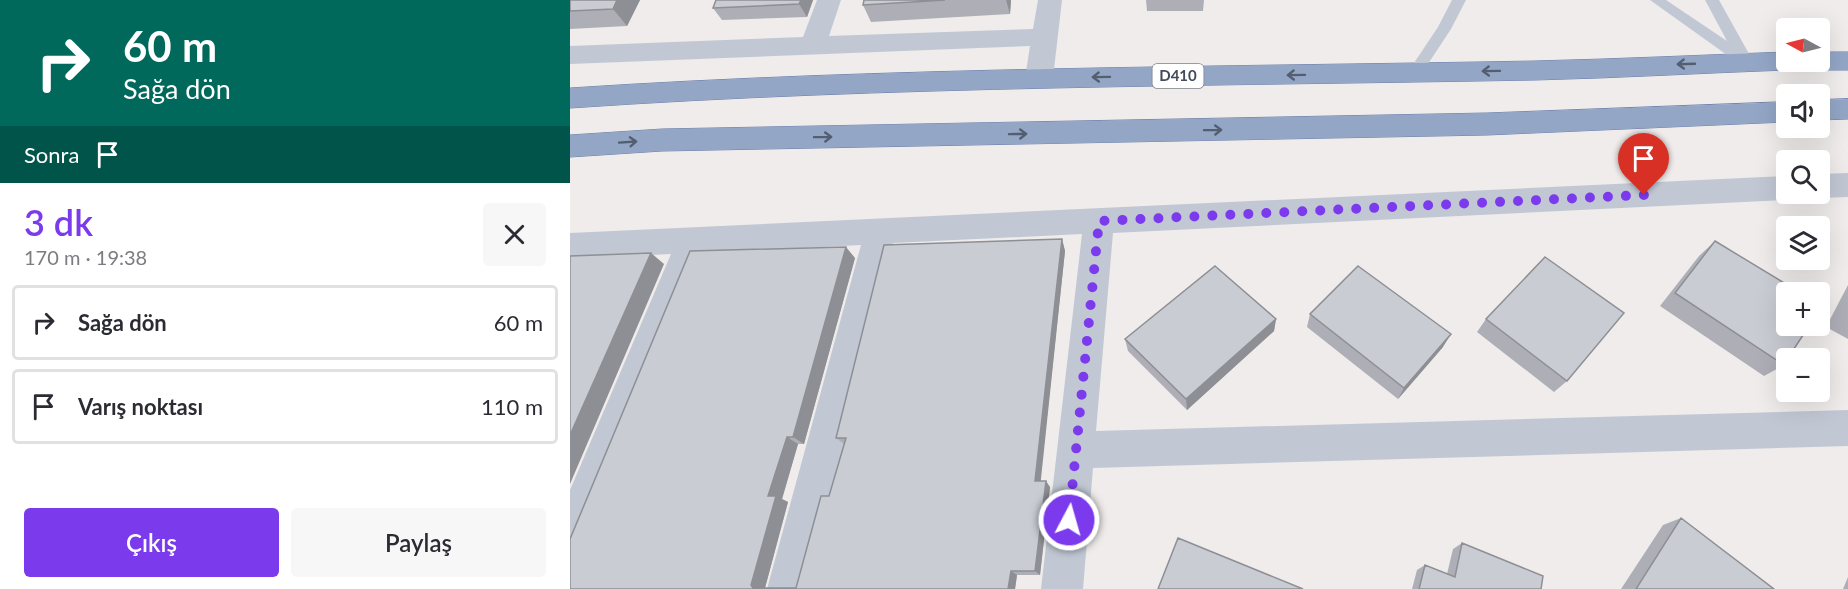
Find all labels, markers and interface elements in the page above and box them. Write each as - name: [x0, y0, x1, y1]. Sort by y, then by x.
- north arrow: [1776, 18, 1830, 72]
- map controls: [1776, 18, 1830, 402]
- text: 60 m: [123, 21, 217, 71]
- icon: right: [24, 24, 102, 102]
- one-way arrow: [1677, 58, 1697, 69]
- road number: D410: [1152, 64, 1204, 88]
- one-way arrow: [1482, 65, 1502, 77]
- one-way arrow: [1287, 69, 1307, 80]
- text: Sağa dön: [123, 72, 231, 105]
- one-way arrow: [1092, 72, 1112, 83]
- button: sound: [1776, 84, 1830, 138]
- one-way arrow: [1203, 124, 1223, 135]
- one-way arrow: [1008, 128, 1028, 139]
- one-way arrow: [813, 131, 833, 143]
- pin: [1618, 133, 1669, 195]
- one-way arrow: [618, 136, 638, 147]
- icon: arrive: [91, 138, 124, 171]
- text: Sonra: [24, 141, 79, 168]
- icon: arrive: [1627, 142, 1660, 175]
- button: search: [1776, 150, 1830, 204]
- text: 3 dk: [24, 200, 93, 244]
- button: close: [483, 203, 546, 266]
- button: layers: [1776, 216, 1830, 270]
- text: 170 m · 19:38: [24, 245, 147, 269]
- button: +: [1776, 282, 1830, 336]
- icon: right: [27, 306, 60, 339]
- text: Sağa dön: [78, 309, 167, 336]
- text: 60 m: [494, 309, 543, 336]
- button: −: [1776, 348, 1830, 402]
- icon: arrive: [27, 390, 60, 423]
- text: Varış noktası: [78, 393, 203, 420]
- text: 110 m: [481, 393, 543, 420]
- position arrow: [1037, 488, 1101, 552]
- button: Çıkış: [24, 508, 279, 577]
- button: Paylaş: [291, 508, 546, 577]

